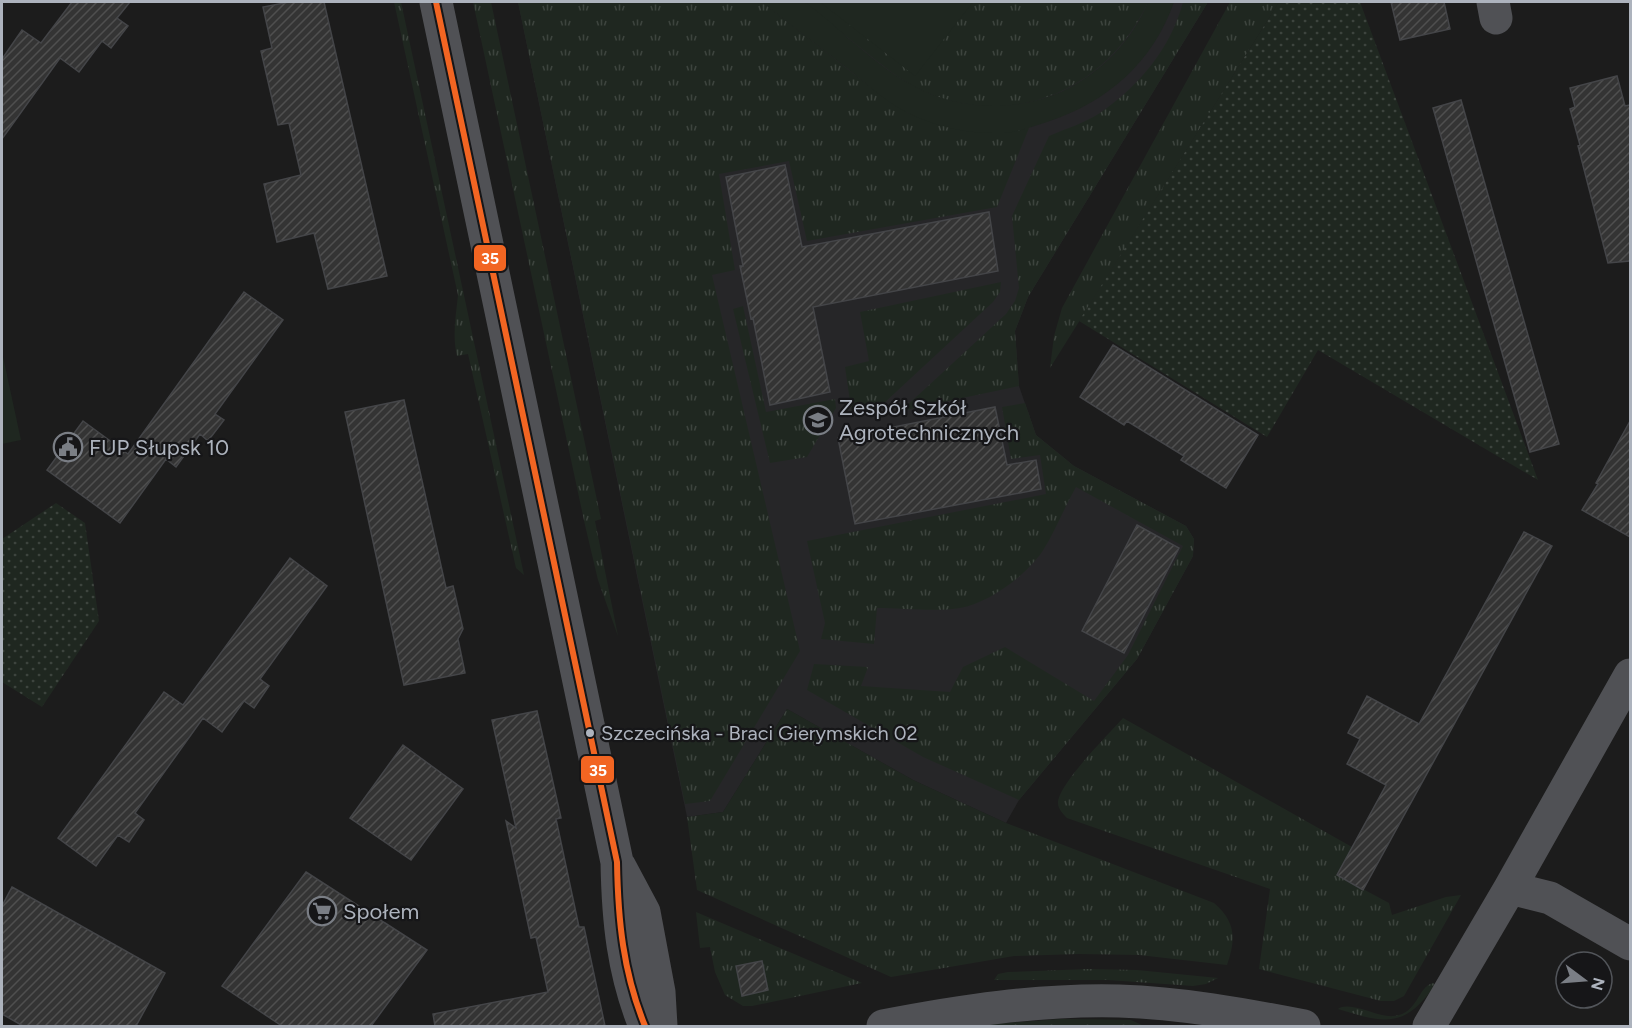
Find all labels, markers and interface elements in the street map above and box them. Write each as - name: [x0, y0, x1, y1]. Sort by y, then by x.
- line badge: 35: [473, 244, 507, 272]
- text: 35: [481, 249, 499, 268]
- place label: Zespół Szkół Agrotechnicznych: [839, 394, 1019, 446]
- school or university icon: Zespół Szkół Agrotechnicznych: [802, 404, 834, 436]
- public building icon: FUP Słupsk 10: [52, 431, 84, 463]
- place label: FUP Słupsk 10: [89, 434, 229, 461]
- place label: Szczecińska - Braci Gierymskich 02: [601, 721, 918, 745]
- marker: Szczecińska - Braci Gierymskich 02: [584, 727, 596, 739]
- line badge: 35: [580, 755, 615, 784]
- text: 35: [589, 761, 607, 780]
- supermarket icon: Społem: [306, 895, 338, 927]
- place label: Społem: [343, 898, 419, 925]
- north arrow: [1554, 950, 1614, 1010]
- text: N: [1587, 975, 1609, 993]

